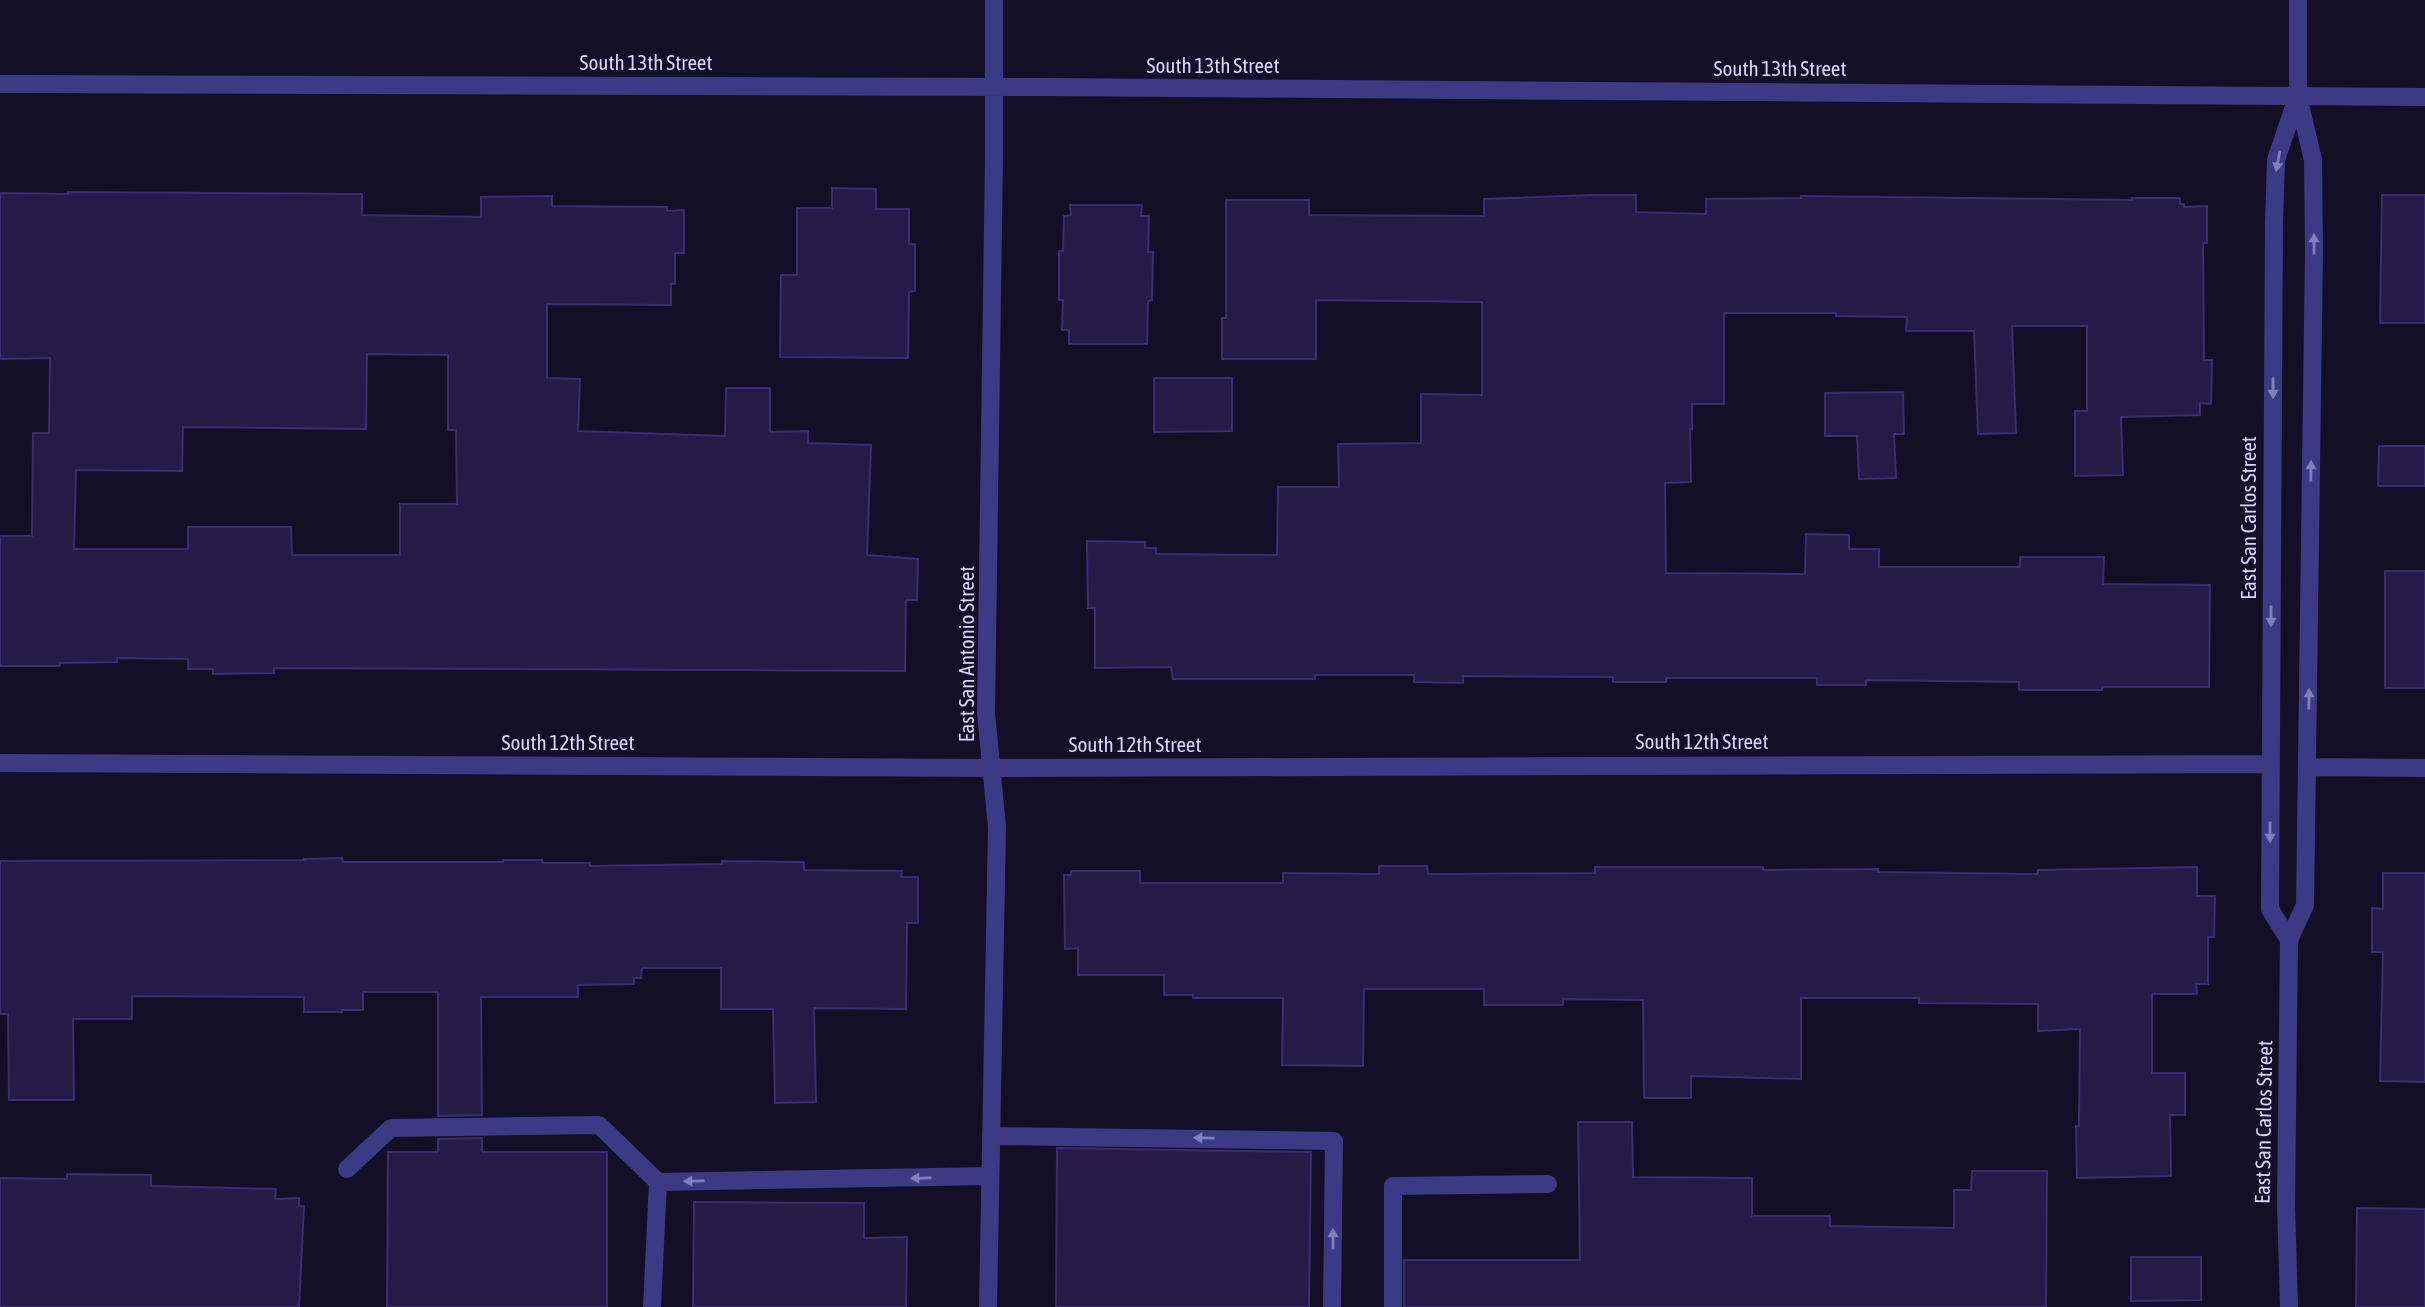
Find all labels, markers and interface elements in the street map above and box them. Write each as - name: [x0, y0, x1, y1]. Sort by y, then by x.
- street label: South 13th Street: [580, 50, 712, 74]
- street label: South 13th Street: [1147, 53, 1279, 77]
- street label: South 13th Street: [1714, 56, 1846, 80]
- one-way arrow: [2272, 150, 2283, 172]
- one-way arrow: [2308, 233, 2320, 255]
- one-way arrow: [2267, 377, 2279, 399]
- street label: East San Carlos Street: [2236, 436, 2260, 600]
- one-way arrow: [2306, 460, 2317, 482]
- street label: East San Antonio Street: [954, 566, 978, 742]
- one-way arrow: [2265, 605, 2277, 627]
- one-way arrow: [2303, 688, 2315, 710]
- street label: South 12th Street: [1636, 729, 1768, 753]
- street label: South 12th Street: [502, 730, 634, 754]
- street label: South 12th Street: [1069, 732, 1201, 756]
- one-way arrow: [2264, 821, 2276, 843]
- street label: East San Carlos Street: [2250, 1040, 2276, 1204]
- one-way arrow: [1193, 1133, 1215, 1144]
- one-way arrow: [910, 1172, 932, 1184]
- one-way arrow: [683, 1175, 705, 1187]
- one-way arrow: [1327, 1228, 1339, 1250]

